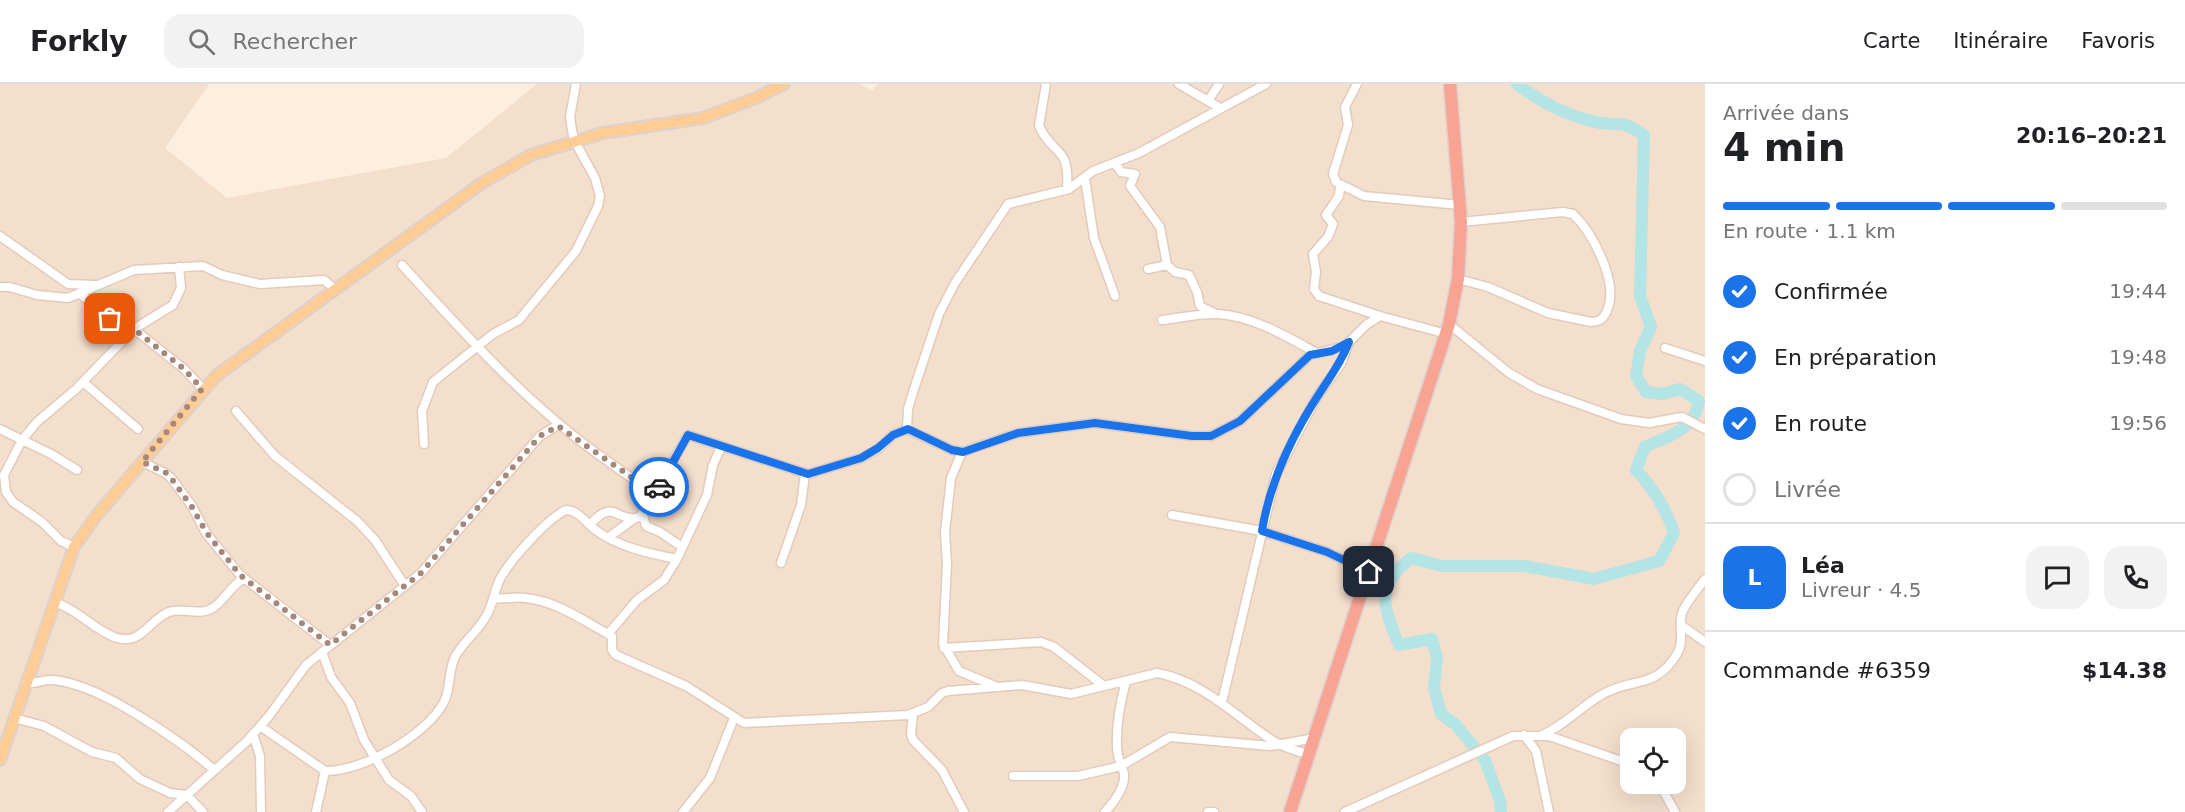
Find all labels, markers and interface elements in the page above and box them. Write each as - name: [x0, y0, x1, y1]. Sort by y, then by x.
- search box: [164, 14, 584, 68]
- text: Forkly: [30, 25, 128, 58]
- icon: search: [185, 25, 218, 58]
- text: Rechercher: [233, 29, 357, 54]
- text: Carte: [1863, 29, 1920, 53]
- text: Itinéraire: [1953, 29, 2048, 53]
- text: Favoris: [2081, 29, 2155, 53]
- text: Arrivée dans: [1723, 101, 1849, 125]
- text: 20:16–20:21: [2016, 123, 2167, 148]
- text: 4 min: [1723, 125, 1845, 170]
- text: En route · 1.1 km: [1723, 219, 1896, 243]
- icon: check: [1723, 275, 1756, 308]
- text: Confirmée: [1774, 279, 1888, 304]
- text: 19:44: [2109, 279, 2167, 303]
- pin: [84, 293, 135, 344]
- icon: bag: [93, 302, 126, 335]
- icon: check: [1723, 341, 1756, 374]
- text: En préparation: [1774, 345, 1937, 370]
- text: 19:48: [2109, 345, 2167, 369]
- icon: check: [1723, 407, 1756, 440]
- text: En route: [1774, 411, 1867, 436]
- text: 19:56: [2109, 411, 2167, 435]
- courier: [629, 457, 689, 517]
- icon: car: [643, 471, 676, 504]
- text: Livrée: [1774, 477, 1841, 502]
- pin: [1343, 546, 1394, 597]
- button: chat: [2026, 546, 2089, 609]
- button: phone: [2104, 546, 2167, 609]
- text: Léa: [1801, 553, 1845, 578]
- icon: home: [1352, 555, 1385, 588]
- text: L: [1747, 565, 1762, 590]
- text: Livreur · 4.5: [1801, 578, 1921, 602]
- text: Commande #6359: [1723, 658, 1931, 683]
- text: $14.38: [2082, 658, 2167, 683]
- map controls: [1620, 728, 1686, 794]
- button: locate: [1620, 728, 1686, 794]

